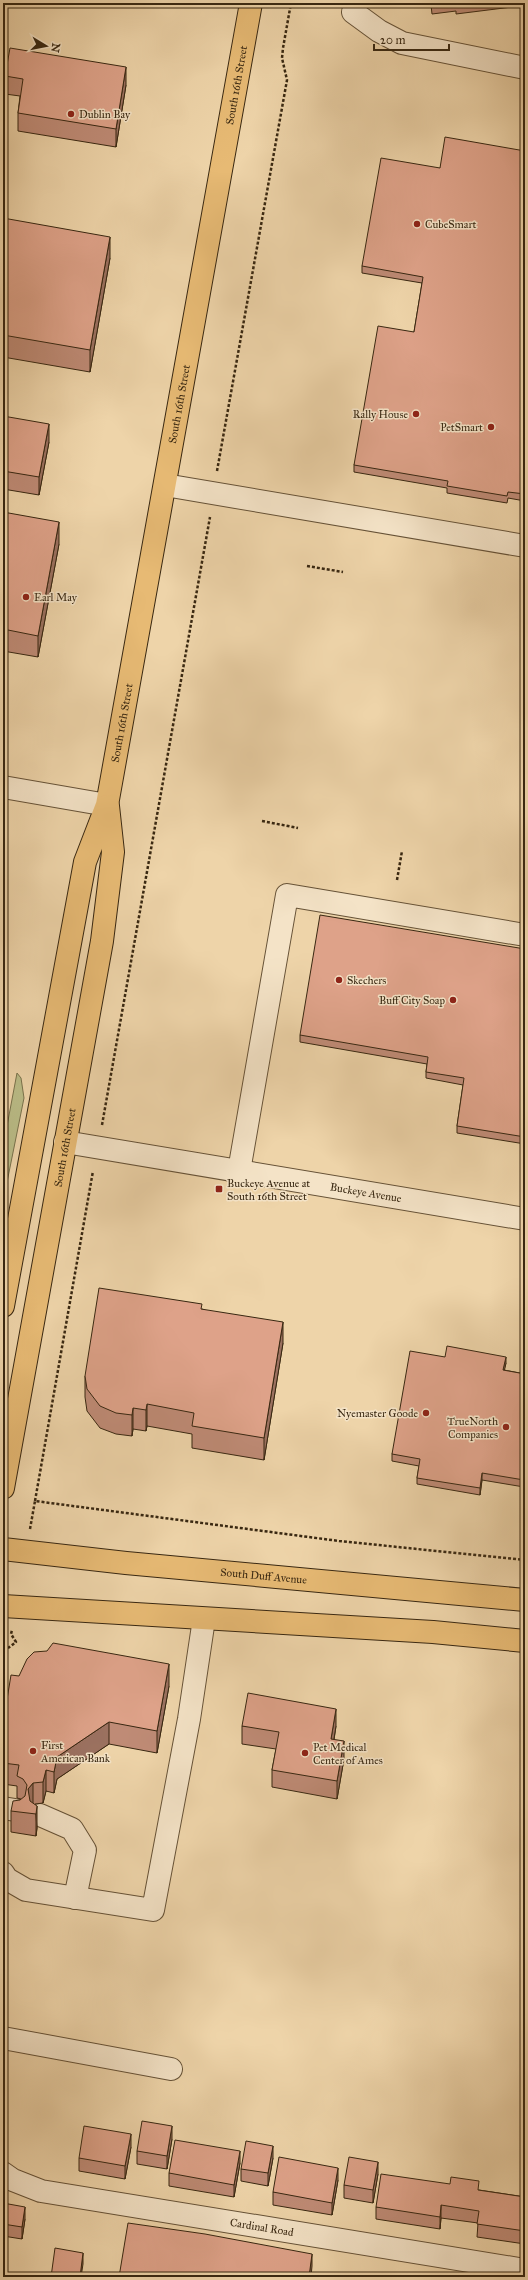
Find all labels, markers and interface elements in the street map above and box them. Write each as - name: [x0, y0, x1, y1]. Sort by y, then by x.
- north arrow: [26, 26, 66, 66]
- scale bar: [374, 26, 449, 52]
- text: 20 m: [380, 33, 406, 47]
- text: N: [48, 42, 63, 54]
- street label: South 16th Street: [223, 45, 250, 126]
- place label: Dublin Bay: [79, 108, 131, 121]
- marker: Dublin Bay: [66, 109, 76, 119]
- place label: CubeSmart: [425, 218, 477, 231]
- marker: CubeSmart: [412, 219, 422, 229]
- street label: South 16th Street: [166, 363, 192, 445]
- place label: Rally House: [353, 408, 408, 421]
- marker: Rally House: [411, 409, 421, 419]
- place label: PetSmart: [440, 421, 483, 434]
- marker: PetSmart: [486, 422, 496, 432]
- place label: Earl May: [34, 591, 78, 604]
- marker: Earl May: [21, 592, 31, 602]
- street label: South 16th Street: [108, 682, 135, 763]
- place label: Skechers: [347, 974, 386, 987]
- marker: Skechers: [334, 975, 344, 985]
- place label: Buff City Soap: [379, 994, 445, 1007]
- marker: Buff City Soap: [448, 995, 458, 1005]
- street label: South 16th Street: [51, 1107, 78, 1188]
- place label: Buckeye Avenue at South 16th Street: [227, 1177, 310, 1203]
- street label: Buckeye Avenue: [329, 1180, 403, 1205]
- marker: Buckeye Avenue at South 16th Street: [214, 1184, 224, 1194]
- place label: Nyemaster Goode: [337, 1407, 418, 1420]
- marker: Nyemaster Goode: [421, 1408, 431, 1418]
- place label: TrueNorth Companies: [447, 1415, 498, 1441]
- marker: TrueNorth Companies: [501, 1422, 511, 1432]
- street label: South Duff Avenue: [220, 1565, 308, 1586]
- place label: First American Bank: [40, 1739, 111, 1765]
- place label: Pet Medical Center of Ames: [313, 1741, 383, 1767]
- marker: First American Bank: [28, 1746, 38, 1756]
- marker: Pet Medical Center of Ames: [300, 1748, 310, 1758]
- street label: Cardinal Road: [229, 2215, 295, 2239]

